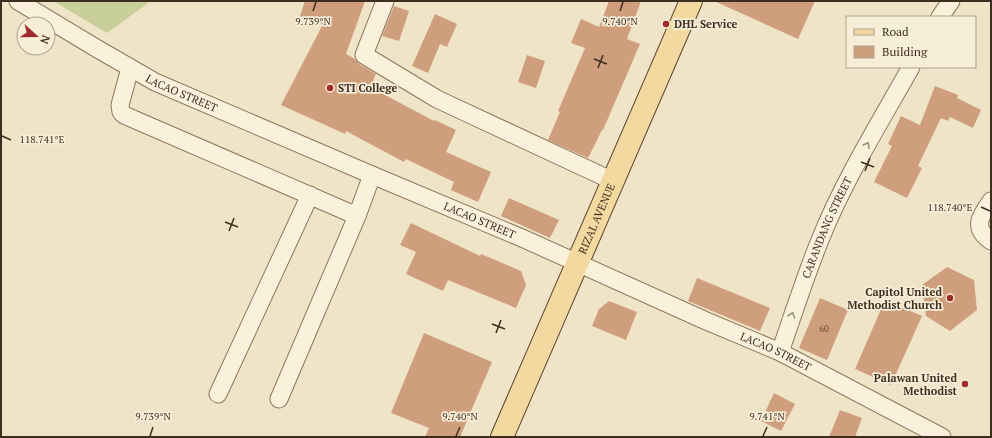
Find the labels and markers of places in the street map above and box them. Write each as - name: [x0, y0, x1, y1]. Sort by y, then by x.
- place label: DHL Service: [674, 17, 738, 31]
- marker: DHL Service: [661, 19, 671, 29]
- place label: STI College: [338, 81, 397, 95]
- marker: STI College: [325, 83, 335, 93]
- place label: Capitol United Methodist Church: [847, 285, 942, 312]
- marker: Capitol United Methodist Church: [945, 293, 955, 303]
- place label: Palawan United Methodist: [874, 371, 958, 398]
- marker: Palawan United Methodist: [960, 379, 970, 389]

